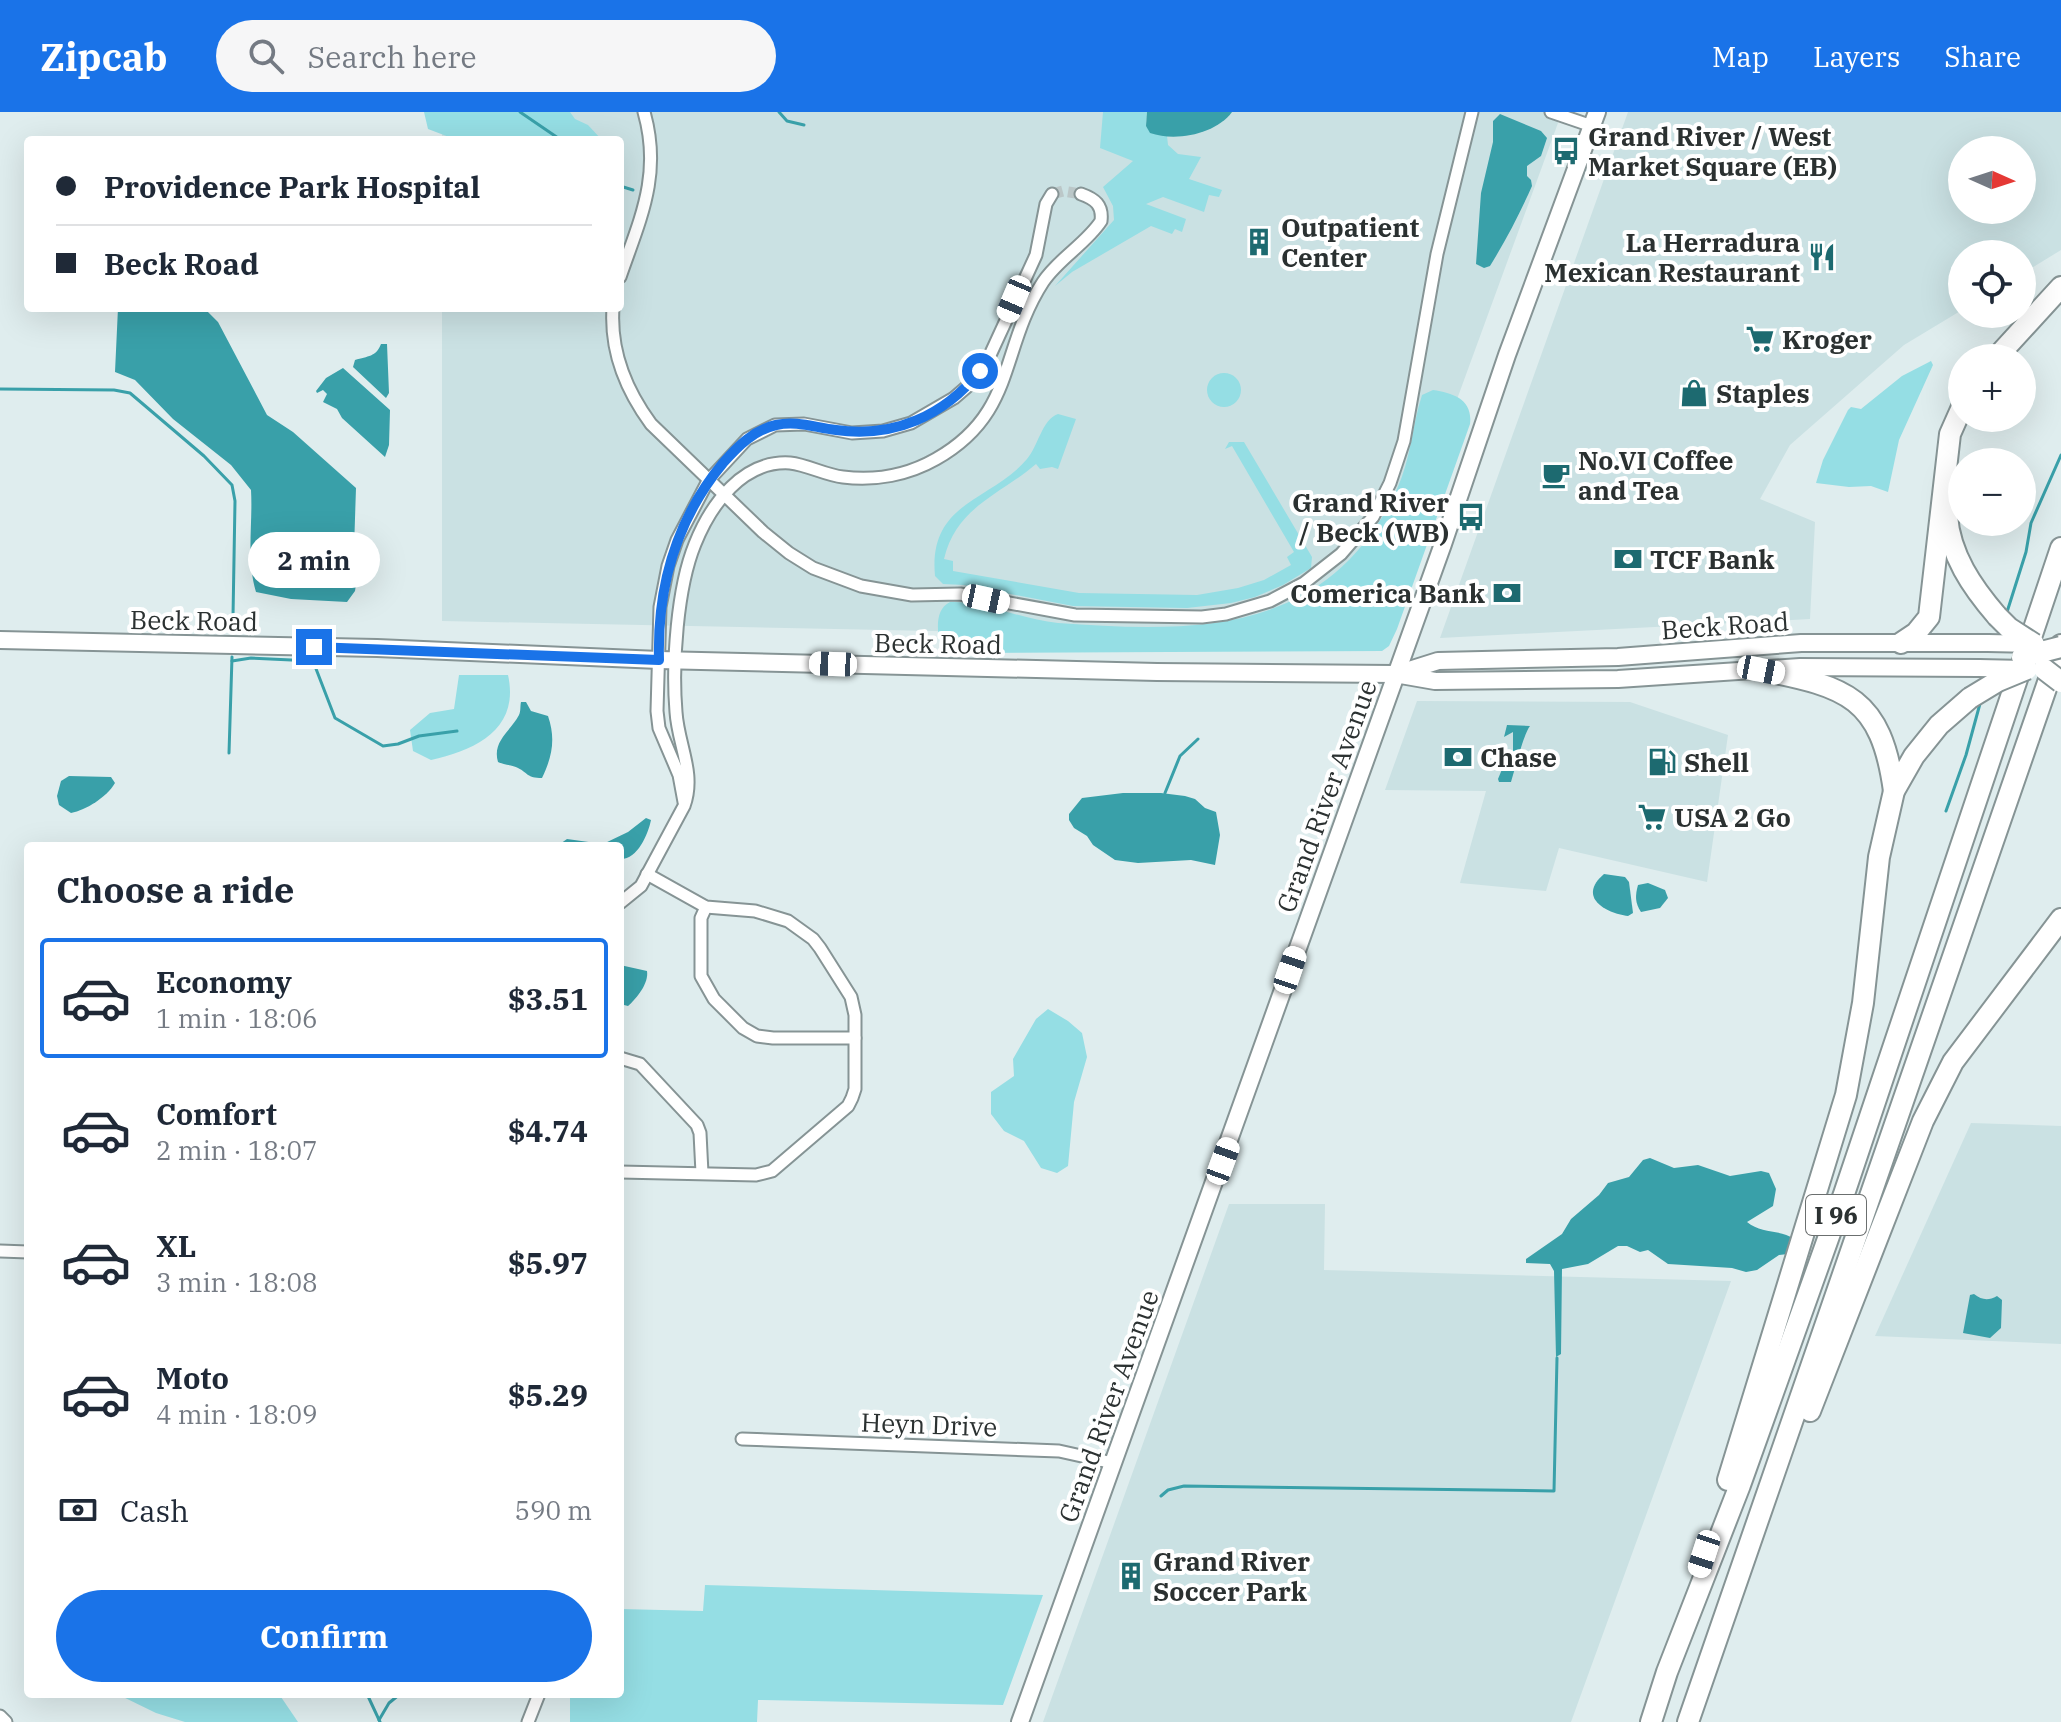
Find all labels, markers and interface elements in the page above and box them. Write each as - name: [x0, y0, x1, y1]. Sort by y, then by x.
- search box: [216, 20, 776, 92]
- text: Zipcab: [40, 32, 168, 81]
- icon: search: [244, 34, 288, 78]
- text: Search here: [308, 37, 477, 76]
- text: Map: [1712, 38, 1769, 75]
- text: Layers: [1813, 38, 1900, 75]
- text: Share: [1944, 38, 2021, 75]
- place label: Grand River / West Market Square (EB): [1588, 119, 1837, 183]
- bus stop icon: Grand River / West Market Square (EB): [1551, 136, 1581, 166]
- north arrow: [1948, 136, 2036, 224]
- map controls: [1948, 136, 2036, 536]
- text: Providence Park Hospital: [104, 167, 480, 206]
- place label: Outpatient Center: [1281, 210, 1419, 274]
- place label: La Herradura Mexican Restaurant: [1544, 225, 1800, 289]
- building icon: Outpatient Center: [1244, 227, 1274, 257]
- button: locate: [1948, 240, 2036, 328]
- restaurant icon: La Herradura Mexican Restaurant: [1807, 242, 1837, 272]
- text: Beck Road: [104, 244, 259, 283]
- car: [994, 272, 1034, 326]
- place label: Kroger: [1782, 322, 1872, 356]
- supermarket icon: Kroger: [1745, 324, 1775, 354]
- button: +: [1948, 344, 2036, 432]
- route start: [962, 353, 998, 389]
- place label: Staples: [1716, 376, 1810, 410]
- shop icon: Staples: [1679, 378, 1709, 408]
- place label: No.VI Coffee and Tea: [1578, 443, 1733, 507]
- button: −: [1948, 448, 2036, 536]
- cafe icon: No.VI Coffee and Tea: [1541, 460, 1571, 490]
- place label: Grand River / Beck (WB): [1292, 485, 1449, 549]
- bus stop icon: Grand River / Beck (WB): [1456, 502, 1486, 532]
- callout: 2 min: [248, 531, 380, 587]
- place label: TCF Bank: [1650, 542, 1775, 576]
- text: 2 min: [278, 543, 350, 577]
- bank icon: TCF Bank: [1613, 544, 1643, 574]
- place label: Comerica Bank: [1290, 576, 1486, 610]
- bank icon: Comerica Bank: [1492, 578, 1522, 608]
- car: [960, 582, 1012, 616]
- street label: Beck Road: [130, 602, 258, 638]
- street label: Beck Road: [1660, 604, 1790, 646]
- street label: Beck Road: [874, 625, 1002, 661]
- route end: [296, 629, 332, 665]
- car: [809, 651, 857, 677]
- car: [1735, 654, 1787, 686]
- street label: Grand River Avenue: [1268, 675, 1384, 917]
- place label: Chase: [1480, 740, 1557, 774]
- bank icon: Chase: [1443, 742, 1473, 772]
- place label: Shell: [1684, 745, 1749, 779]
- fuel station icon: Shell: [1647, 747, 1677, 777]
- place label: USA 2 Go: [1674, 800, 1791, 834]
- supermarket icon: USA 2 Go: [1637, 802, 1667, 832]
- text: Choose a ride: [56, 866, 295, 913]
- car: [1271, 943, 1309, 997]
- icon: car: [60, 962, 132, 1034]
- text: Economy: [156, 962, 292, 1001]
- text: $3.51: [508, 979, 588, 1018]
- text: 1 min · 18:06: [156, 1001, 318, 1035]
- icon: car: [60, 1094, 132, 1166]
- text: Comfort: [156, 1094, 277, 1133]
- text: $4.74: [508, 1111, 588, 1150]
- text: 2 min · 18:07: [156, 1133, 318, 1167]
- car: [1204, 1134, 1242, 1188]
- road number: I 96: [1806, 1195, 1866, 1235]
- icon: car: [60, 1226, 132, 1298]
- text: XL: [156, 1226, 196, 1265]
- text: $5.97: [508, 1243, 588, 1282]
- text: 3 min · 18:08: [156, 1265, 318, 1299]
- street label: Grand River Avenue: [1050, 1285, 1166, 1527]
- icon: car: [60, 1358, 132, 1430]
- text: Moto: [156, 1358, 229, 1397]
- text: $5.29: [508, 1375, 588, 1414]
- text: 4 min · 18:09: [156, 1397, 318, 1431]
- street label: Heyn Drive: [860, 1405, 998, 1443]
- icon: cash: [56, 1488, 100, 1532]
- text: Cash: [120, 1491, 189, 1530]
- text: 590 m: [514, 1493, 592, 1527]
- car: [1685, 1527, 1723, 1581]
- place label: Grand River Soccer Park: [1153, 1544, 1310, 1608]
- building icon: Grand River Soccer Park: [1116, 1561, 1146, 1591]
- button: Confirm: [56, 1590, 592, 1682]

